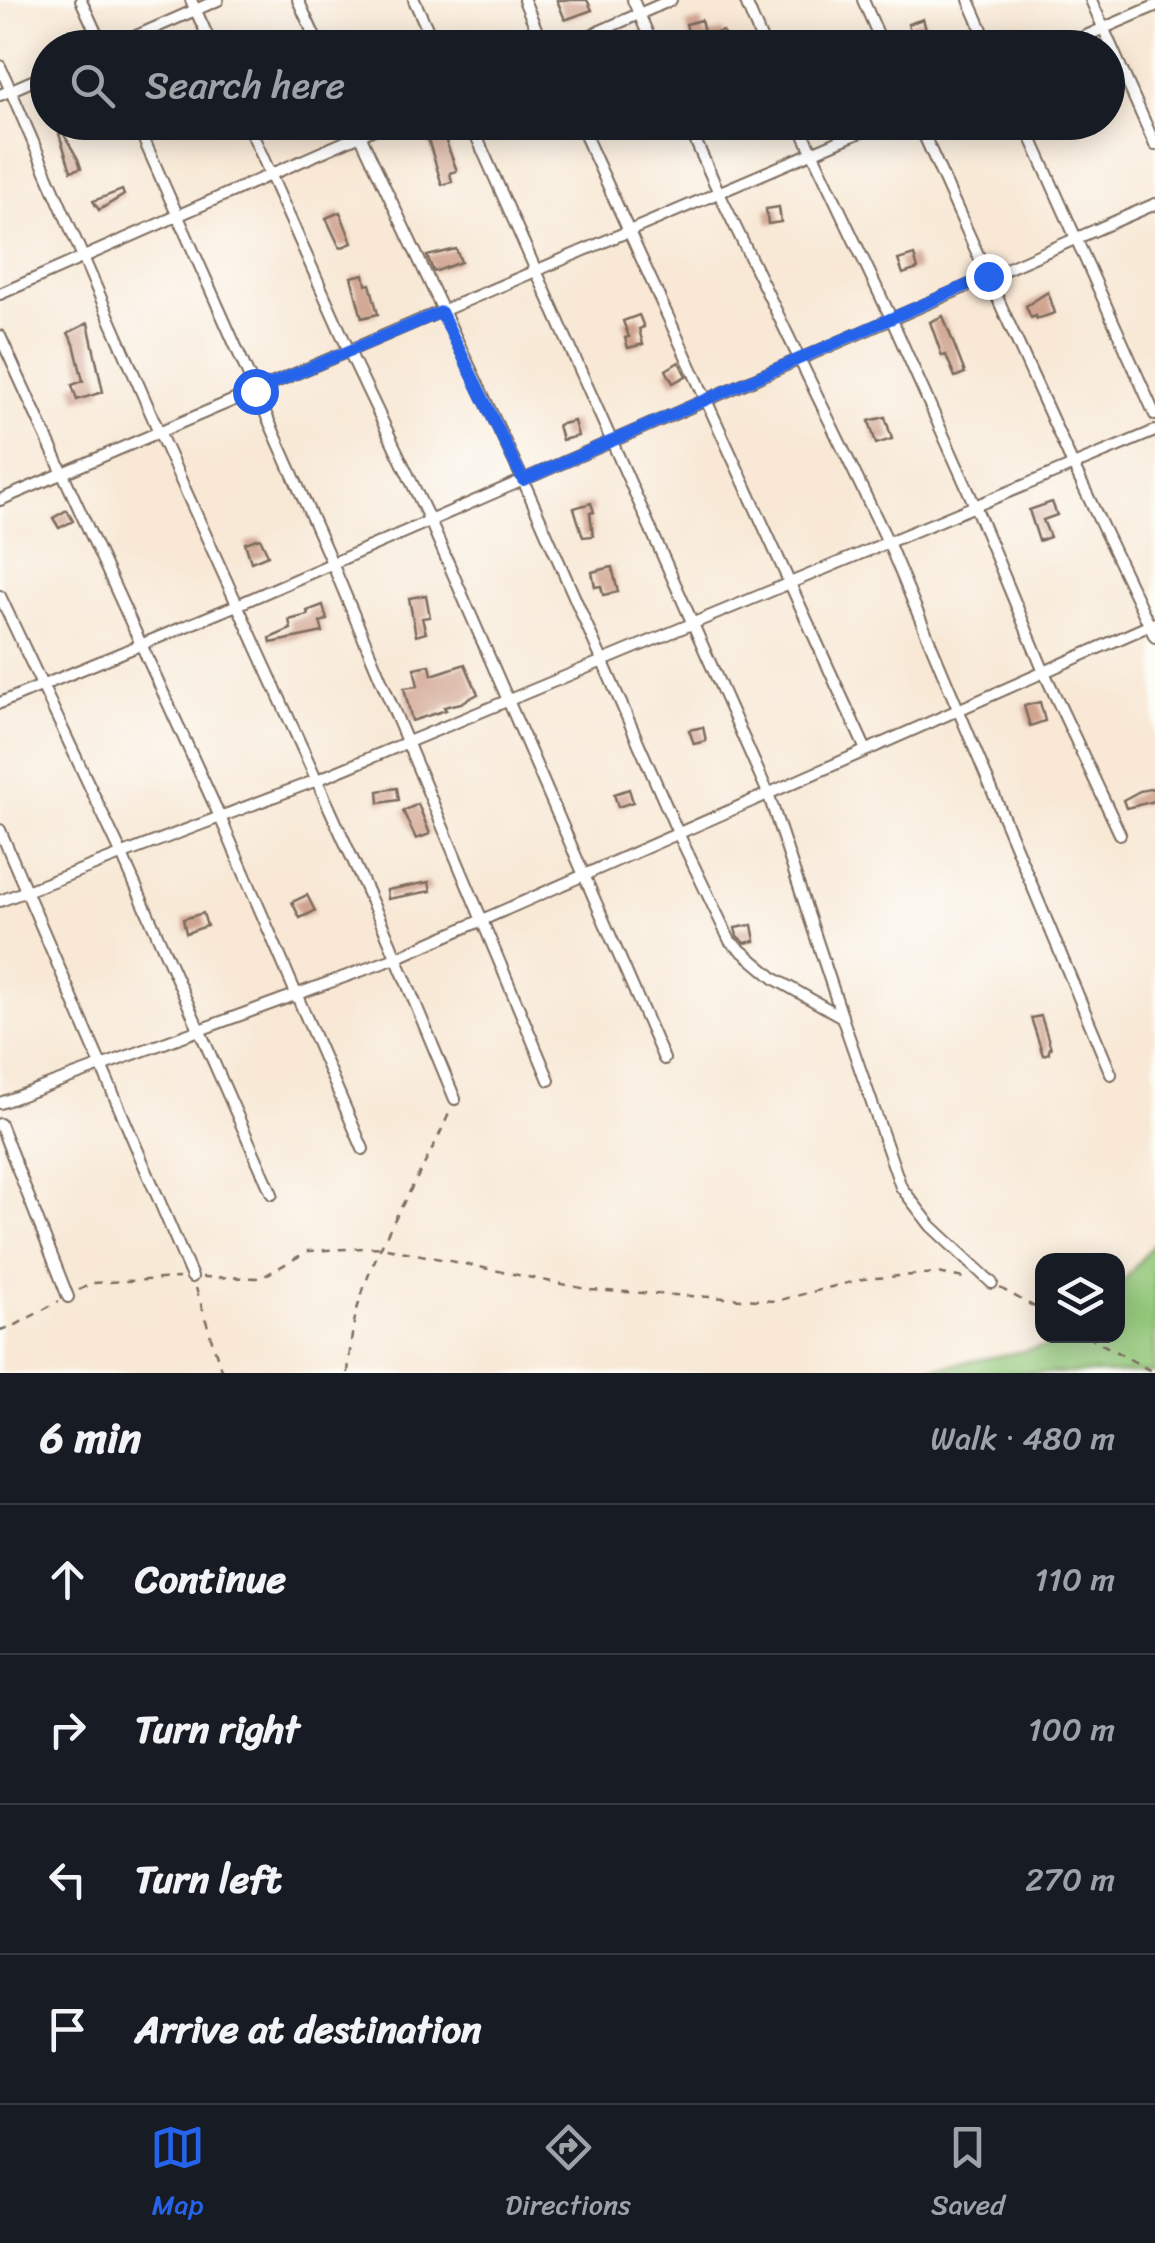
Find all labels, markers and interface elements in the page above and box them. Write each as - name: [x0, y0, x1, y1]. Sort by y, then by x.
- search box: [30, 30, 1125, 140]
- text: Search here: [145, 52, 345, 119]
- icon: search: [65, 58, 120, 113]
- route end: [966, 254, 1012, 300]
- route start: [233, 369, 279, 415]
- map controls: [1035, 1253, 1125, 1343]
- button: layers: [1035, 1253, 1125, 1343]
- text: 6 min: [40, 1401, 141, 1475]
- text: Walk · 480 m: [931, 1410, 1115, 1467]
- text: Continue: [135, 1546, 286, 1613]
- text: 110 m: [1034, 1551, 1115, 1608]
- icon: ahead: [40, 1552, 95, 1607]
- text: Turn right: [135, 1696, 300, 1763]
- text: 100 m: [1028, 1701, 1115, 1758]
- icon: right: [40, 1702, 95, 1757]
- text: Turn left: [135, 1846, 281, 1913]
- text: 270 m: [1025, 1851, 1115, 1908]
- icon: left: [40, 1852, 95, 1907]
- text: Arrive at destination: [135, 1996, 482, 2063]
- icon: arrive: [40, 2002, 95, 2057]
- tab: Map: [150, 2120, 205, 2229]
- tab: Directions: [505, 2120, 631, 2229]
- tab: Saved: [931, 2120, 1005, 2229]

